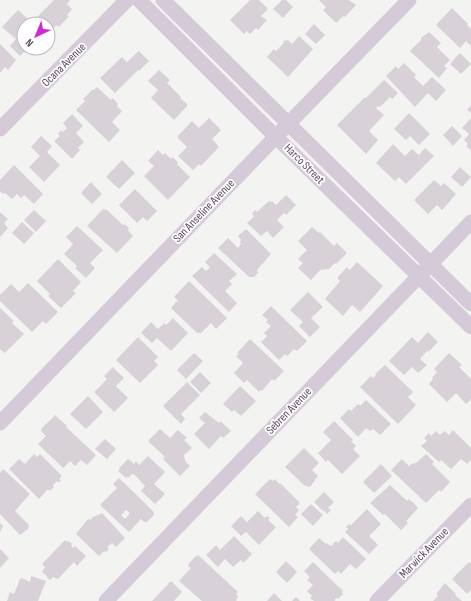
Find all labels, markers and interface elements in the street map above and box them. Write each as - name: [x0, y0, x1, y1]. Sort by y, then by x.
- north arrow: [16, 16, 56, 56]
- text: N: [23, 36, 36, 50]
- street label: Ocana Avenue: [39, 40, 89, 90]
- street label: Harco Street: [281, 141, 328, 188]
- street label: San Anseline Avenue: [170, 176, 238, 246]
- street label: Sebren Avenue: [263, 384, 315, 438]
- street label: Marwick Avenue: [396, 524, 452, 582]

